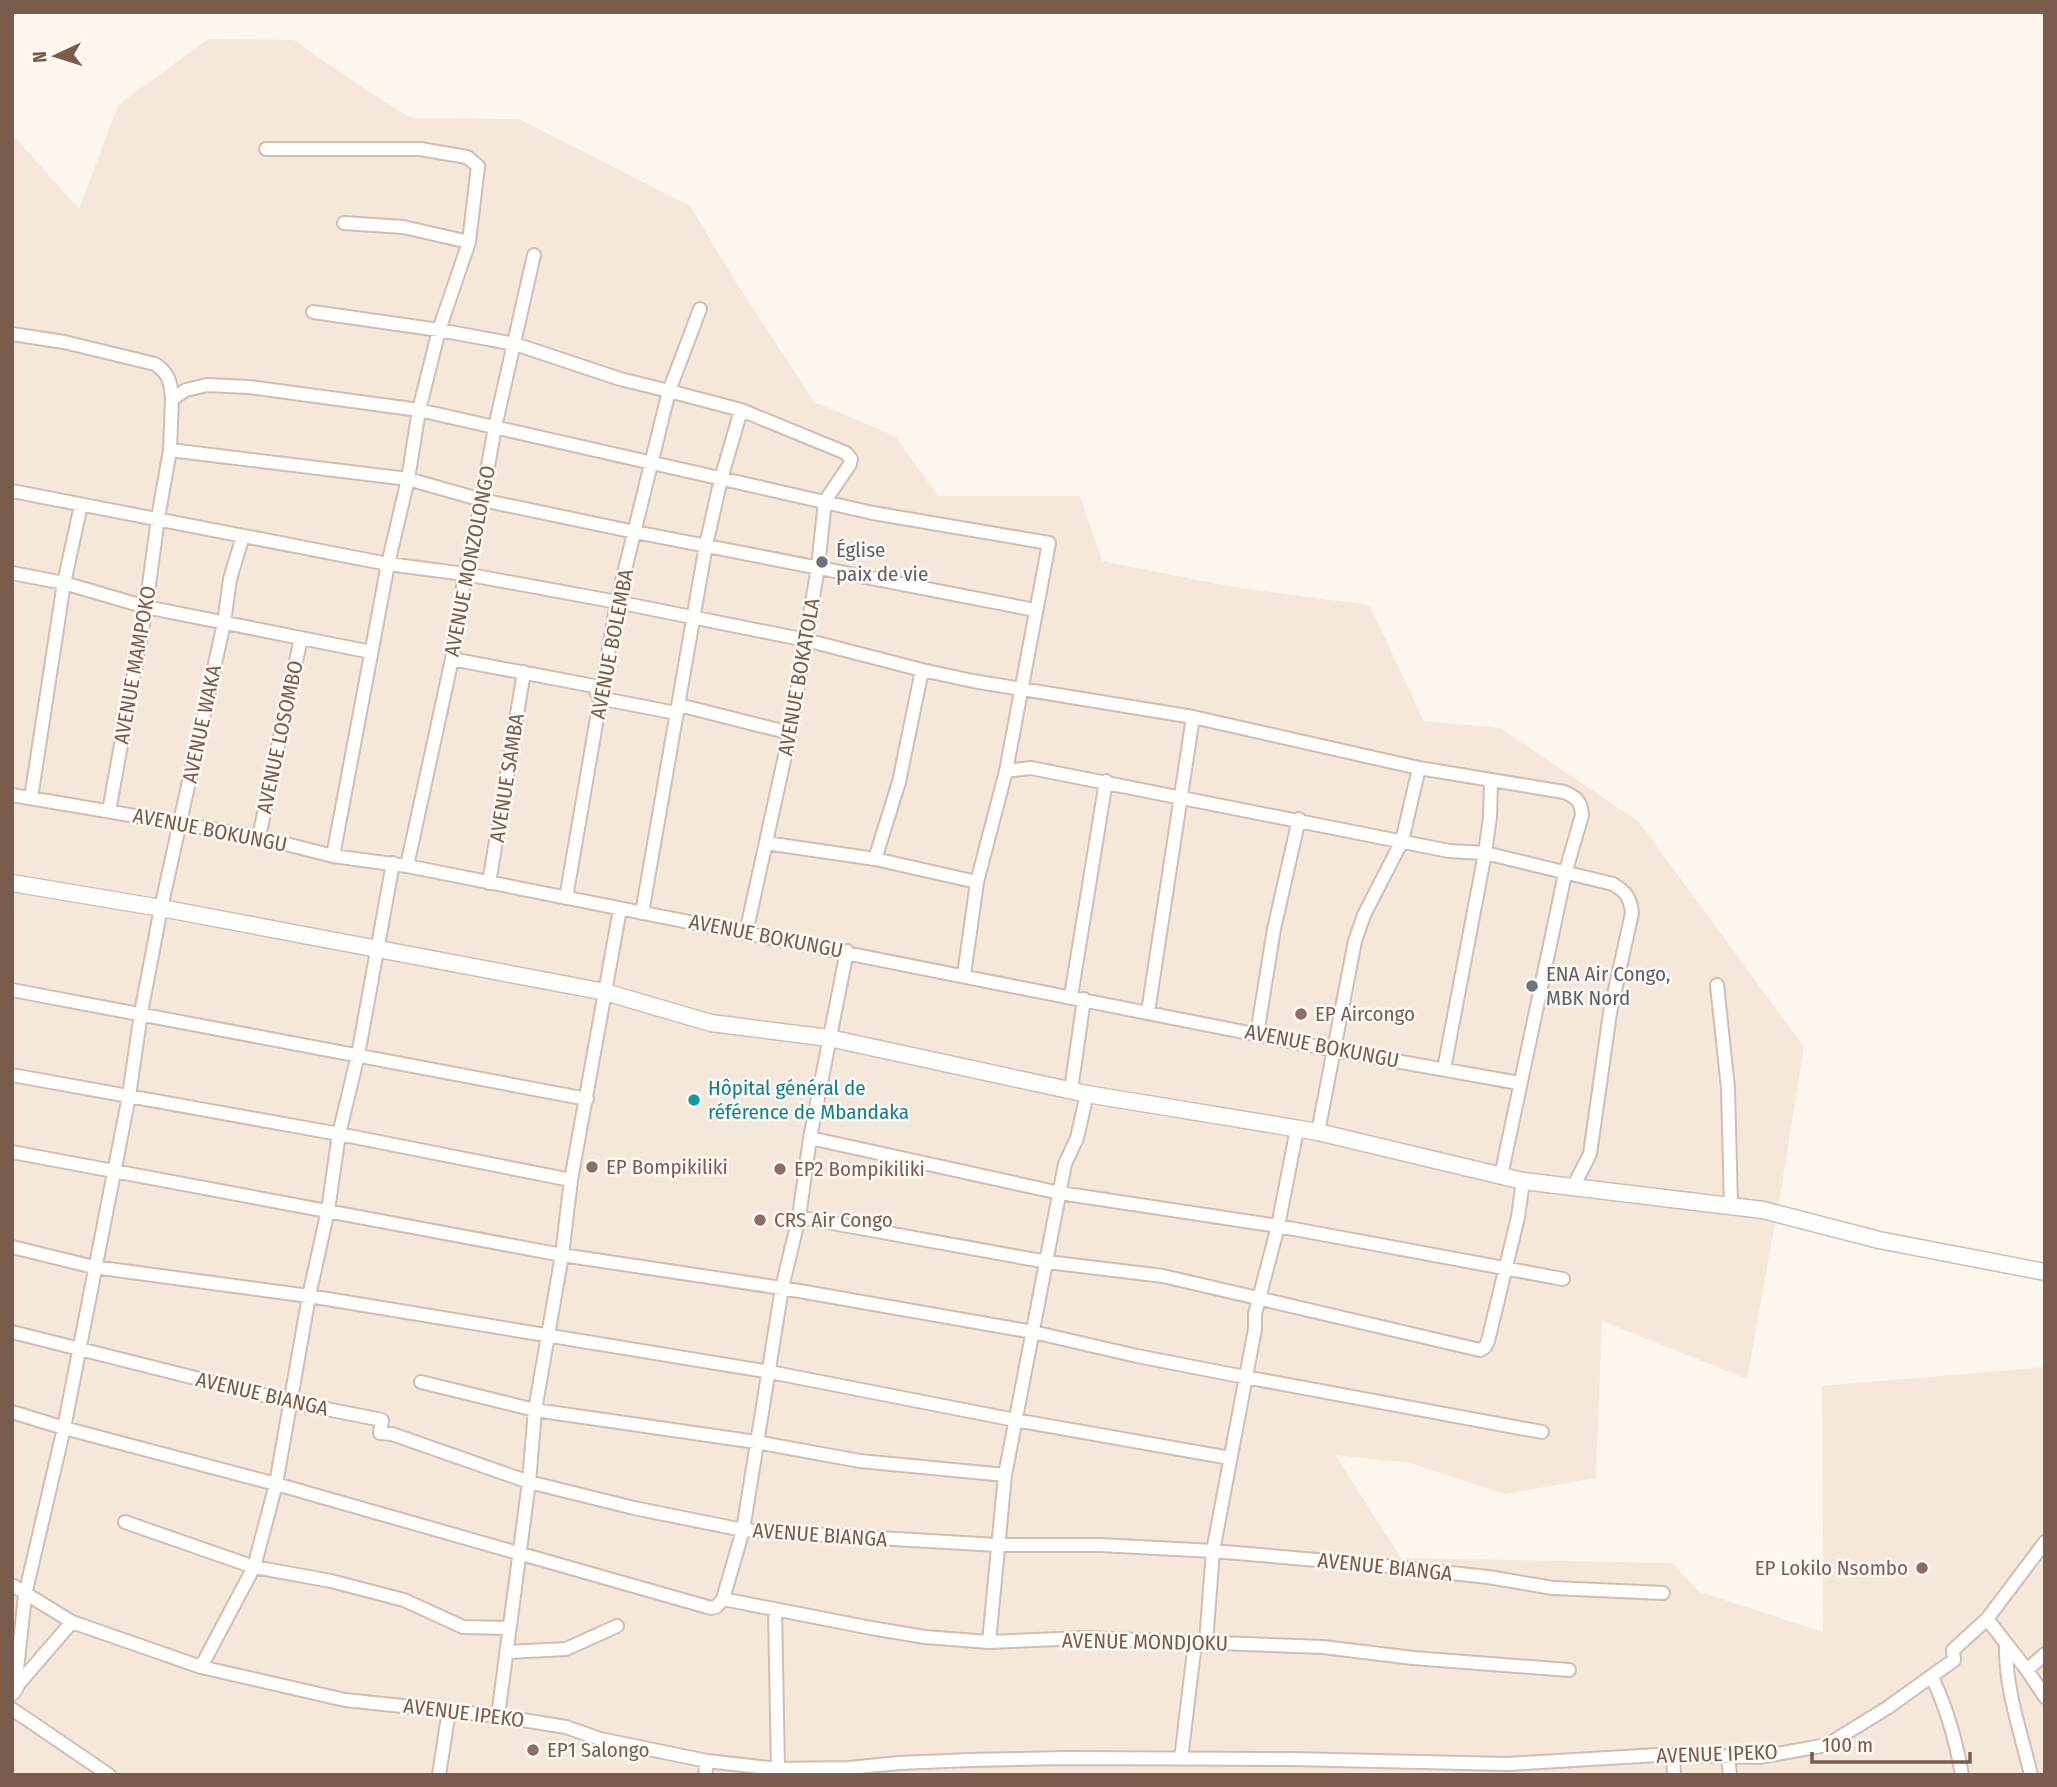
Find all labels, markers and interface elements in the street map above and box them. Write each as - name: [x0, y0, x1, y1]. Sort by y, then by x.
- north arrow: [21, 21, 91, 91]
- text: N: [28, 51, 51, 64]
- street label: AVENUE MONZOLONGO: [439, 463, 501, 659]
- place label: Église paix de vie: [836, 537, 928, 587]
- marker: Église paix de vie: [814, 554, 830, 570]
- street label: AVENUE BOLEMBA: [585, 567, 639, 721]
- street label: AVENUE MAMPOKO: [108, 584, 162, 746]
- street label: AVENUE BOKATOLA: [772, 596, 826, 758]
- street label: AVENUE LOSOMBO: [251, 658, 309, 816]
- street label: AVENUE WAKA: [177, 663, 227, 785]
- street label: AVENUE SAMBA: [484, 712, 530, 844]
- street label: AVENUE BOKUNGU: [131, 802, 289, 858]
- street label: AVENUE BOKUNGU: [687, 908, 845, 964]
- place label: ENA Air Congo, MBK Nord: [1546, 961, 1670, 1011]
- marker: ENA Air Congo, MBK Nord: [1524, 978, 1540, 994]
- place label: EP Aircongo: [1315, 1001, 1415, 1027]
- marker: EP Aircongo: [1293, 1006, 1309, 1022]
- street label: AVENUE BOKUNGU: [1243, 1018, 1401, 1074]
- place label: Hôpital général de référence de Mbandaka: [708, 1075, 909, 1125]
- marker: Hôpital général de référence de Mbandaka: [686, 1092, 702, 1108]
- place label: EP Bompikiliki: [606, 1154, 728, 1180]
- place label: EP2 Bompikiliki: [794, 1156, 925, 1182]
- marker: EP Bompikiliki: [584, 1159, 600, 1175]
- marker: EP2 Bompikiliki: [772, 1161, 788, 1177]
- place label: CRS Air Congo: [774, 1207, 893, 1233]
- marker: CRS Air Congo: [752, 1212, 768, 1228]
- street label: AVENUE BIANGA: [193, 1366, 331, 1422]
- street label: AVENUE BIANGA: [752, 1517, 888, 1553]
- street label: AVENUE BIANGA: [1316, 1547, 1454, 1587]
- place label: EP Lokilo Nsombo: [1755, 1555, 1908, 1581]
- marker: EP Lokilo Nsombo: [1914, 1560, 1930, 1576]
- street label: AVENUE MONDJOKU: [1062, 1628, 1228, 1656]
- street label: AVENUE IPEKO: [402, 1693, 526, 1733]
- scale bar: [1812, 1720, 1969, 1764]
- text: 100 m: [1822, 1732, 1873, 1758]
- place label: EP1 Salongo: [547, 1737, 649, 1763]
- street label: AVENUE IPEKO: [1656, 1739, 1778, 1769]
- marker: EP1 Salongo: [525, 1742, 541, 1758]

